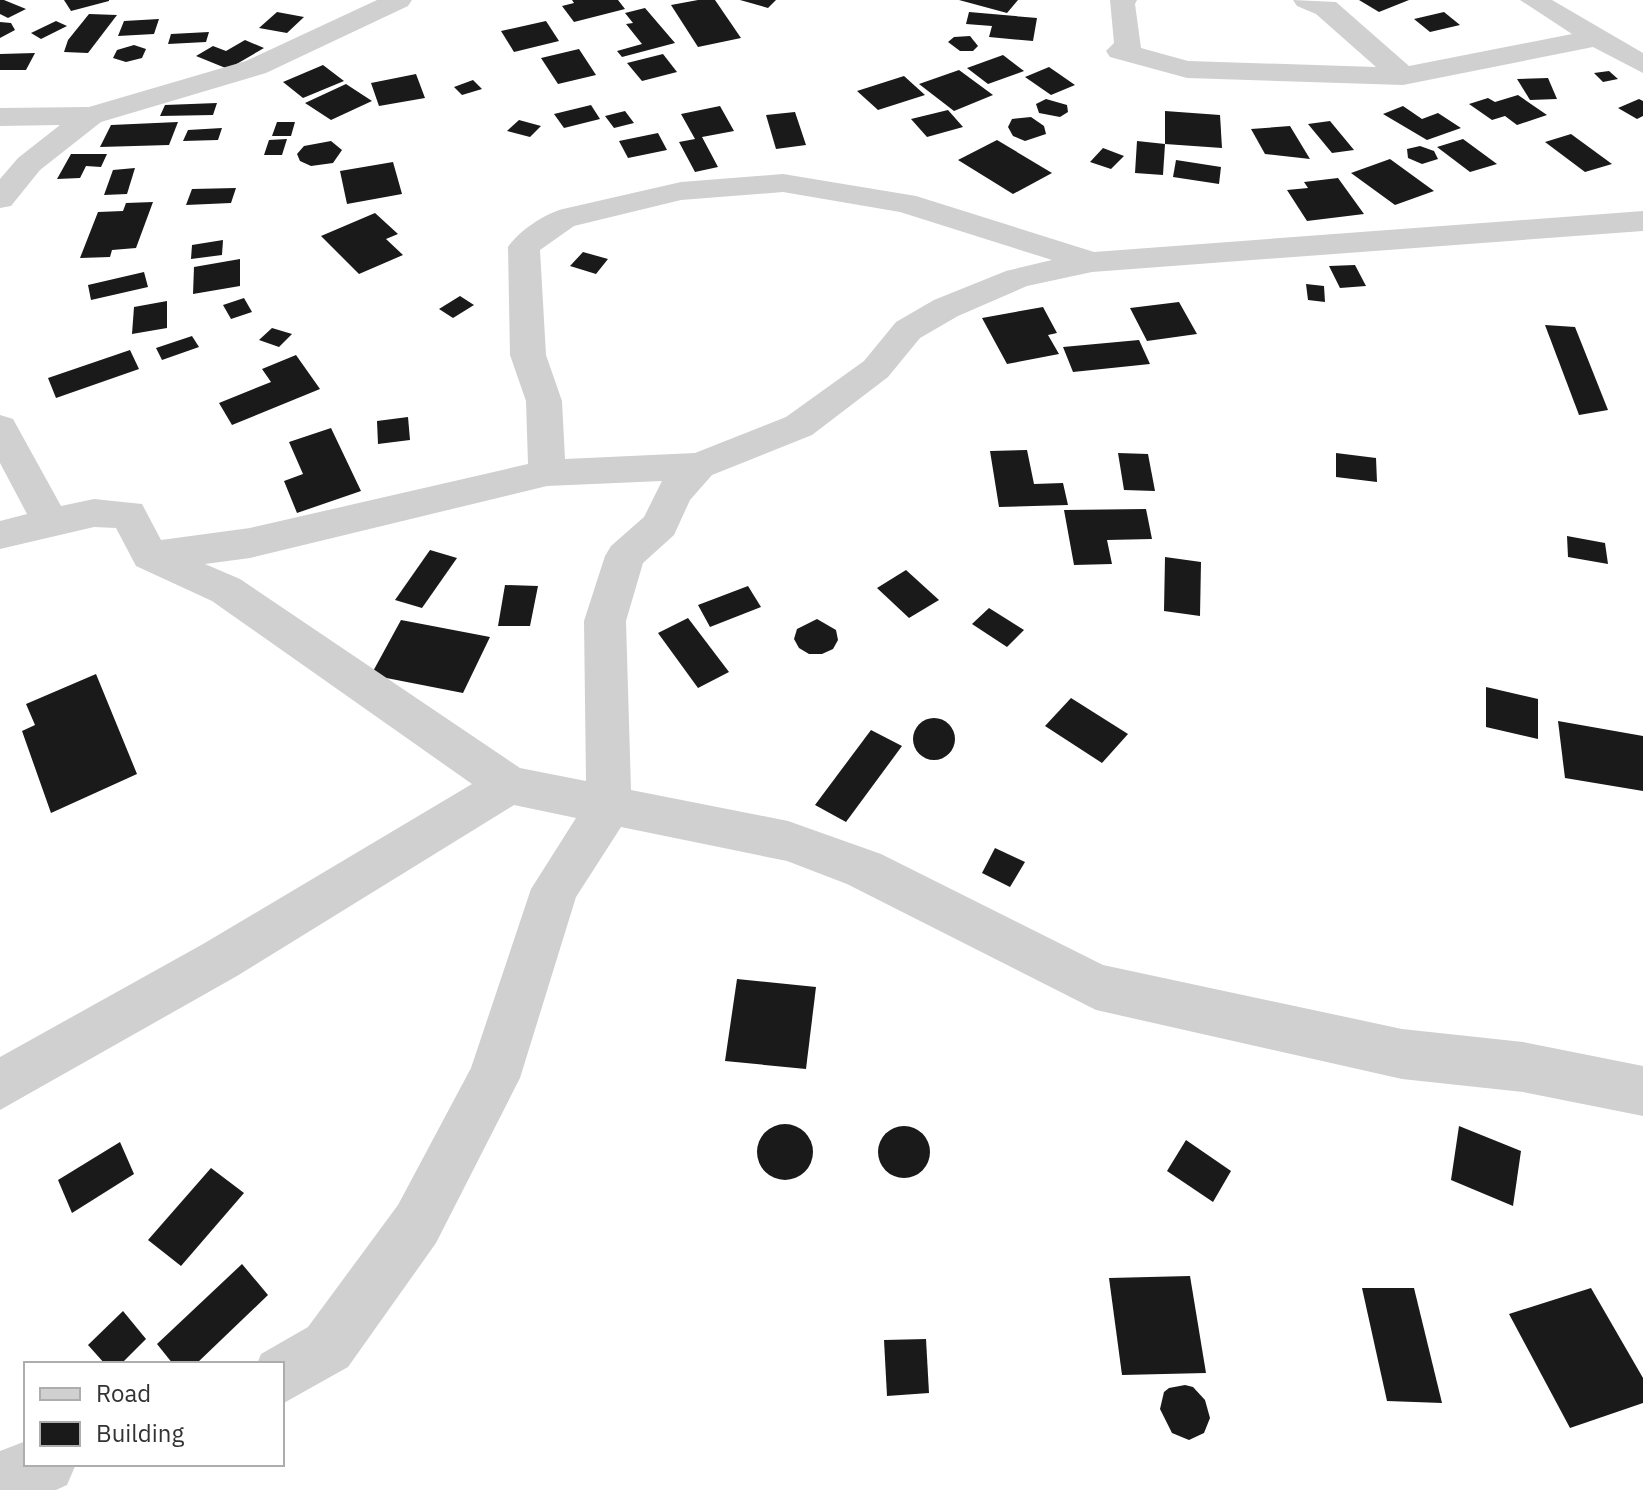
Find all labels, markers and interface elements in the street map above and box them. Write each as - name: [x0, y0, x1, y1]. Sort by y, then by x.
- legend: [24, 1362, 284, 1466]
- text: Road: [96, 1377, 151, 1409]
- text: Building: [96, 1417, 184, 1449]

